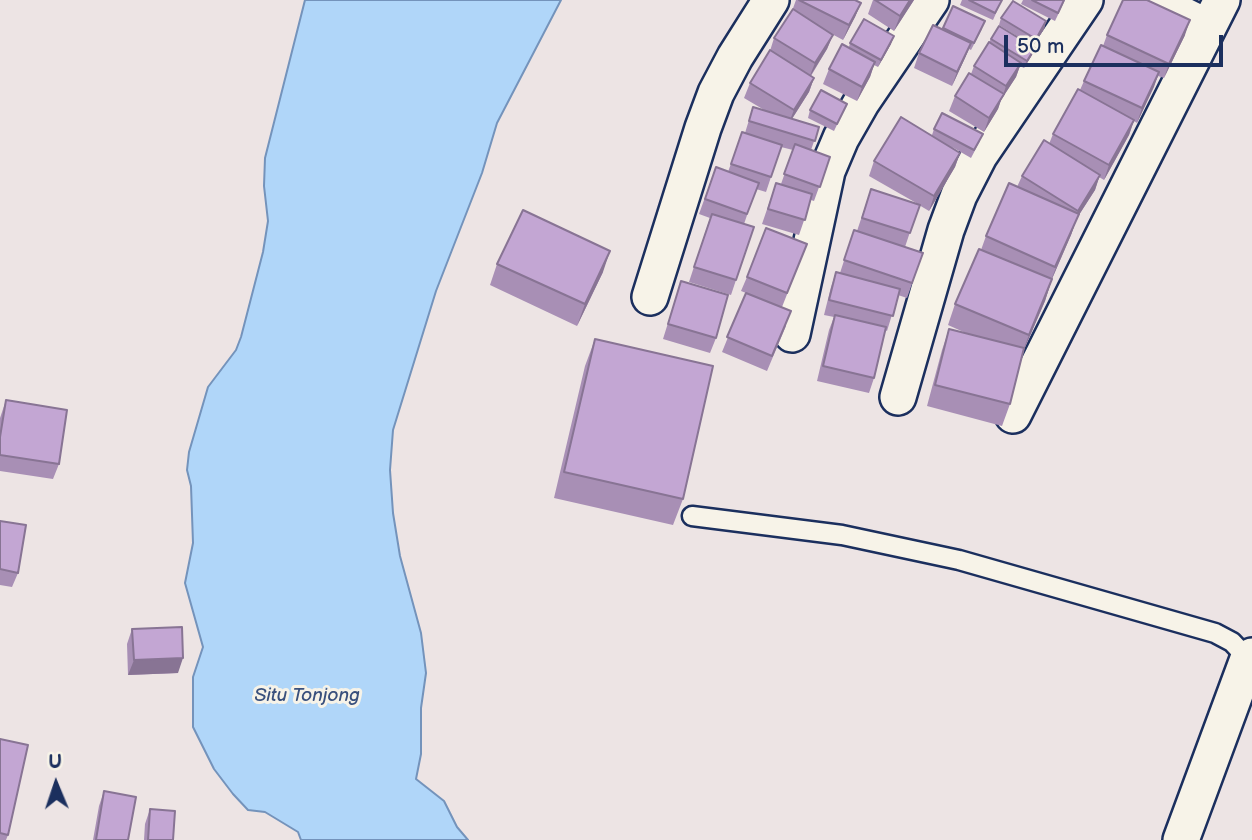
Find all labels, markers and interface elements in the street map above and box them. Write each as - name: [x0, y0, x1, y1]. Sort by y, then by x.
- scale bar: [1007, 21, 1226, 65]
- text: 50 m: [1017, 34, 1064, 59]
- water label: Situ Tonjong: [254, 685, 360, 707]
- north arrow: [21, 749, 91, 819]
- text: U: [48, 751, 62, 774]

